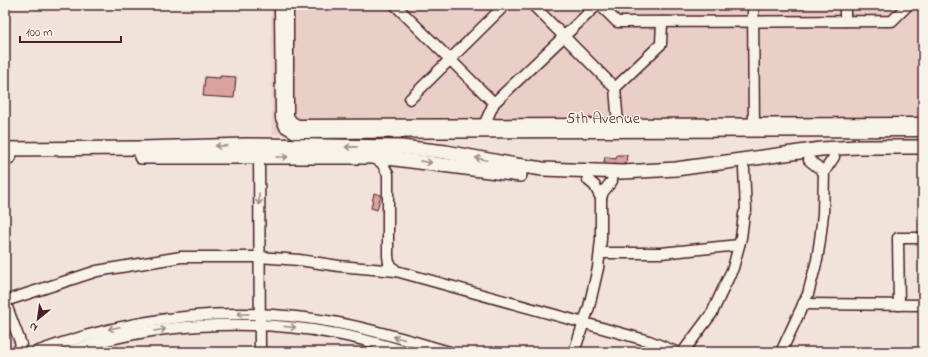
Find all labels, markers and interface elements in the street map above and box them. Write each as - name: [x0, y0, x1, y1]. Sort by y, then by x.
- scale bar: [20, 18, 121, 44]
- text: 100 m: [26, 24, 53, 42]
- street label: 5th Avenue: [566, 107, 641, 131]
- one-way arrow: [215, 142, 228, 150]
- one-way arrow: [345, 143, 358, 151]
- one-way arrow: [275, 153, 288, 161]
- one-way arrow: [474, 154, 487, 162]
- one-way arrow: [419, 158, 432, 166]
- one-way arrow: [255, 192, 263, 205]
- north arrow: [18, 299, 58, 339]
- one-way arrow: [237, 310, 250, 318]
- text: N: [27, 318, 41, 336]
- one-way arrow: [108, 324, 121, 332]
- one-way arrow: [283, 324, 296, 331]
- one-way arrow: [153, 326, 166, 334]
- one-way arrow: [393, 334, 406, 341]

